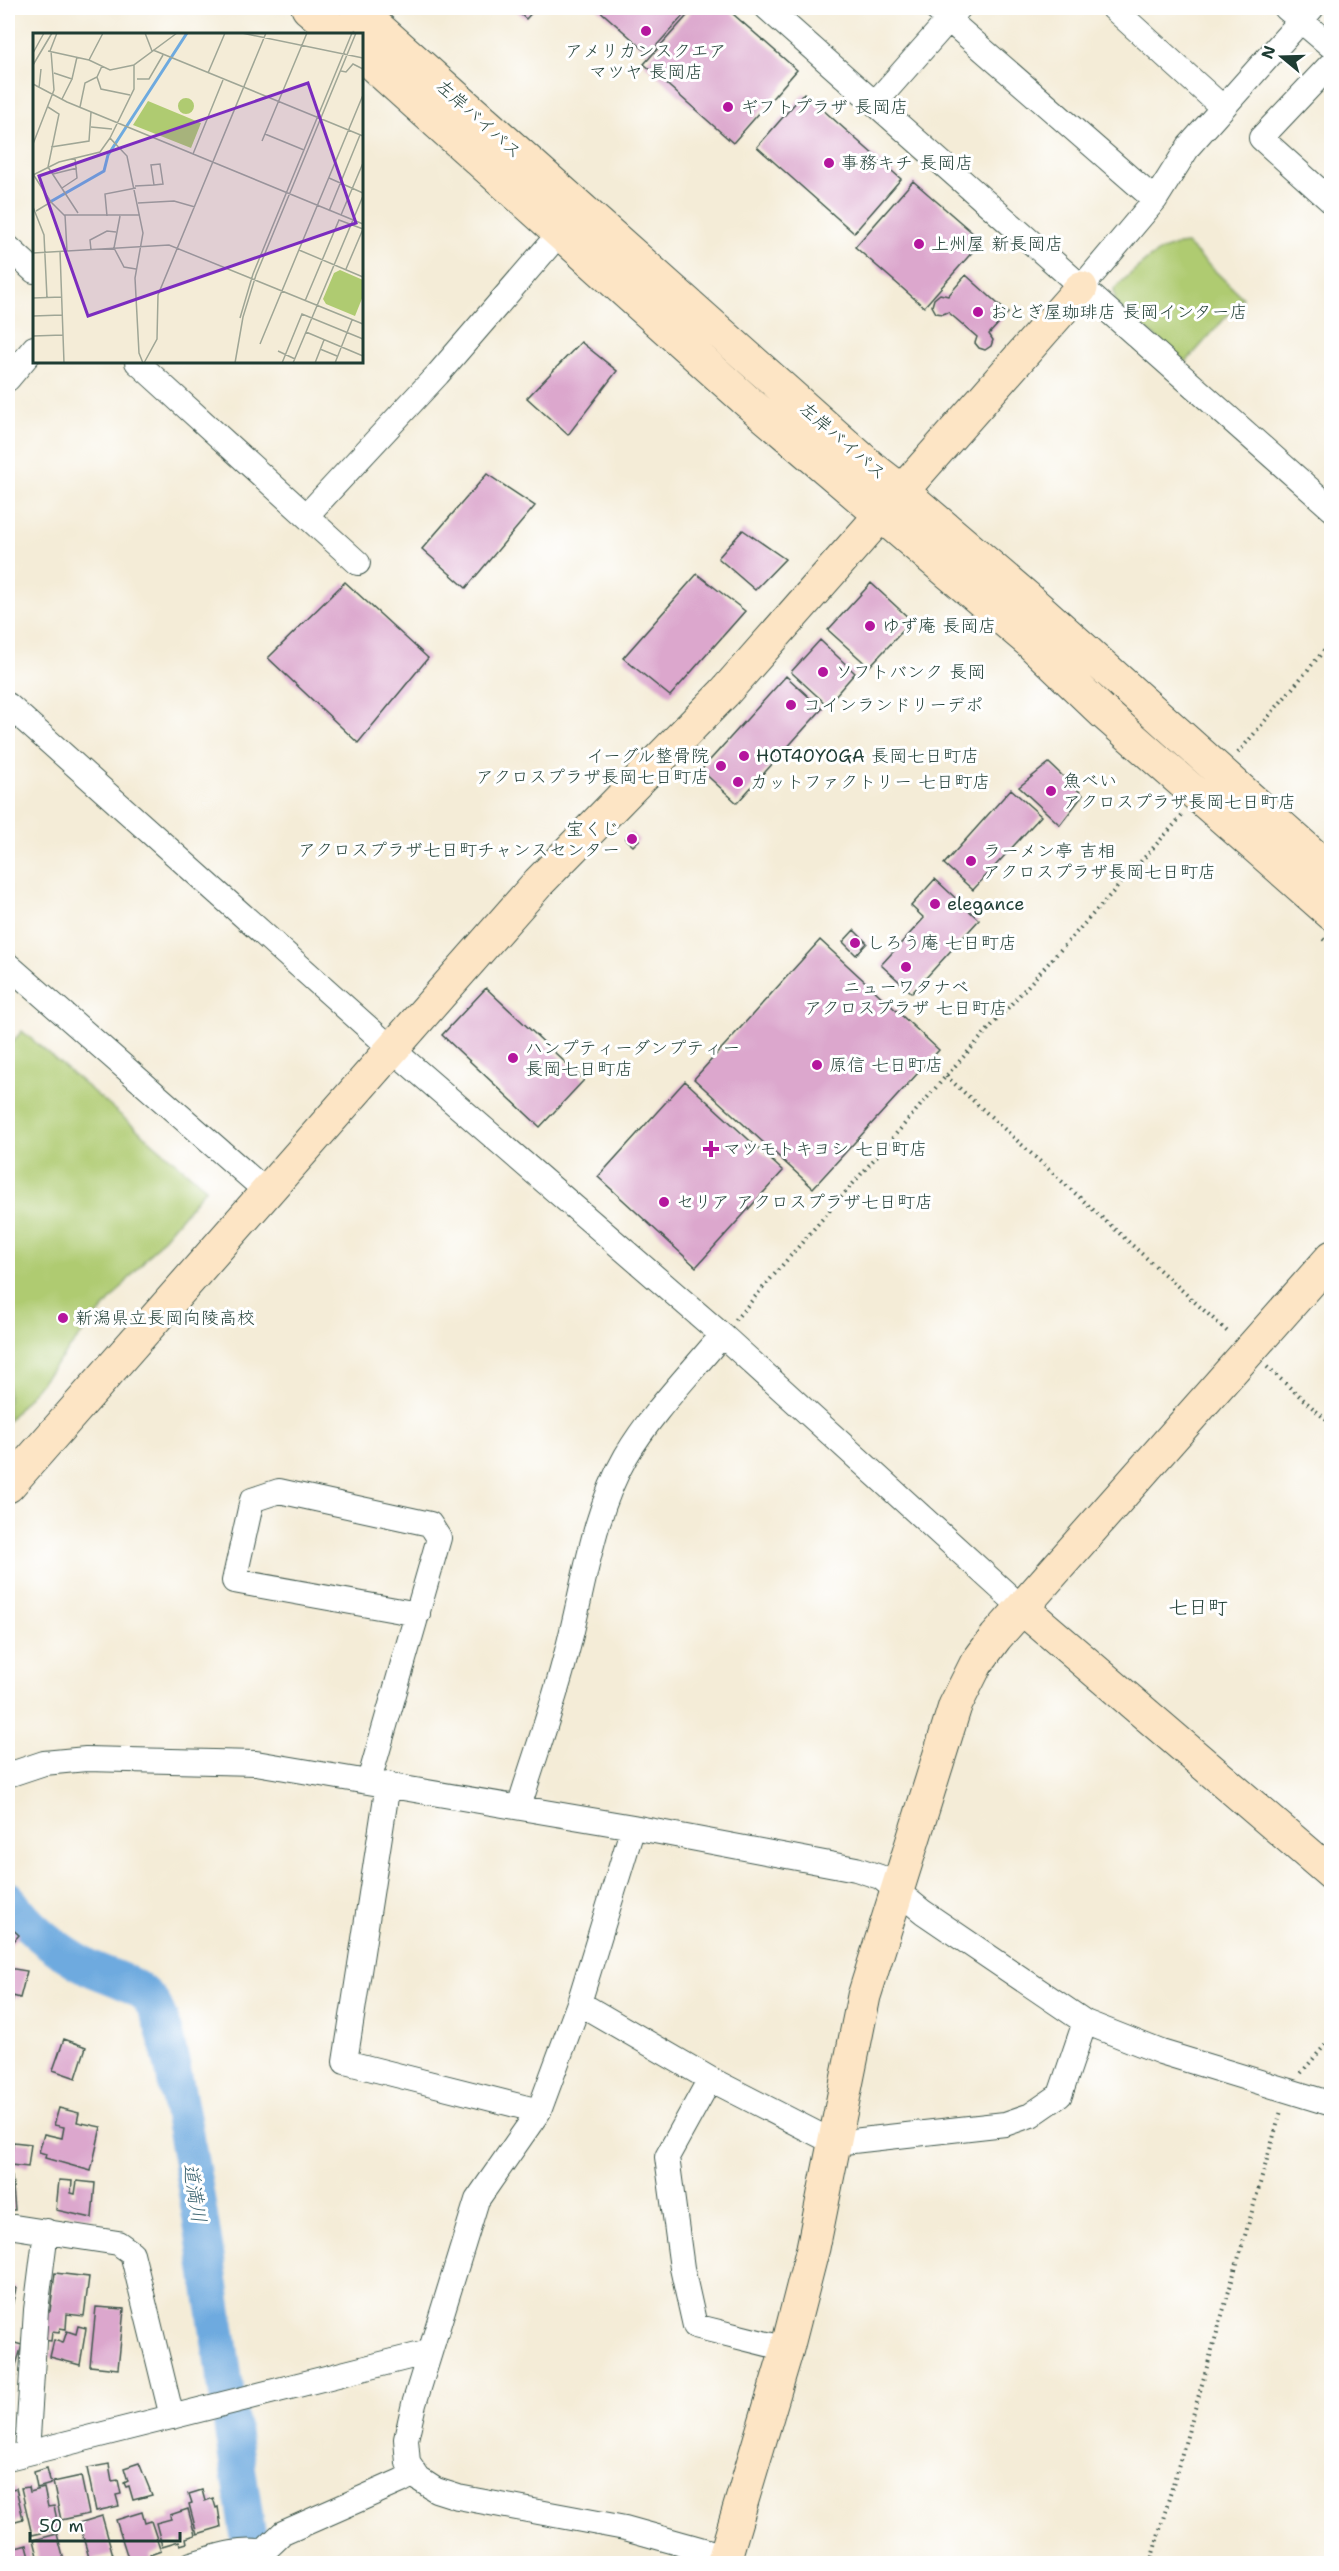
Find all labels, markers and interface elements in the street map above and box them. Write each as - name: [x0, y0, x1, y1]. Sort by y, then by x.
- marker: アメリカンスクエア マツヤ 長岡店: [639, 24, 653, 38]
- north arrow: [1252, 27, 1312, 87]
- inset map: [33, 33, 363, 363]
- place label: アメリカンスクエア マツヤ 長岡店: [565, 39, 727, 84]
- text: N: [1256, 43, 1280, 62]
- street label: 左岸バイパス: [431, 74, 527, 164]
- place label: ギフトプラザ 長岡店: [740, 95, 908, 119]
- marker: ギフトプラザ 長岡店: [721, 100, 735, 114]
- place label: 事務キチ 長岡店: [841, 151, 973, 175]
- marker: 事務キチ 長岡店: [822, 156, 836, 170]
- place label: 上州屋 新長岡店: [931, 232, 1063, 256]
- marker: 上州屋 新長岡店: [912, 237, 926, 251]
- place label: おとぎ屋珈琲店 長岡インター店: [990, 300, 1247, 324]
- marker: おとぎ屋珈琲店 長岡インター店: [971, 305, 985, 319]
- street label: 左岸バイパス: [795, 397, 891, 485]
- place label: ゆず庵 長岡店: [882, 614, 996, 638]
- marker: ゆず庵 長岡店: [863, 619, 877, 633]
- place label: ソフトバンク 長岡: [835, 660, 985, 684]
- marker: ソフトバンク 長岡: [816, 665, 830, 679]
- place label: コインランドリーデポ: [803, 693, 983, 717]
- marker: コインランドリーデポ: [784, 698, 798, 712]
- place label: イーグル整骨院 アクロスプラザ長岡七日町店: [476, 744, 709, 789]
- place label: HOT40YOGA 長岡七日町店: [756, 744, 979, 768]
- marker: HOT40YOGA 長岡七日町店: [737, 749, 751, 763]
- marker: イーグル整骨院 アクロスプラザ長岡七日町店: [714, 759, 728, 773]
- place label: 魚べい アクロスプラザ長岡七日町店: [1063, 769, 1296, 814]
- place label: カットファクトリー 七日町店: [750, 770, 990, 794]
- marker: カットファクトリー 七日町店: [731, 775, 745, 789]
- marker: 魚べい アクロスプラザ長岡七日町店: [1044, 784, 1058, 798]
- place label: 宝くじ アクロスプラザ七日町チャンスセンター: [298, 817, 620, 862]
- marker: 宝くじ アクロスプラザ七日町チャンスセンター: [625, 832, 639, 846]
- place label: ラーメン亭 吉相 アクロスプラザ長岡七日町店: [983, 839, 1216, 884]
- marker: ラーメン亭 吉相 アクロスプラザ長岡七日町店: [964, 854, 978, 868]
- place label: elegance: [947, 892, 1024, 916]
- marker: elegance: [928, 897, 942, 911]
- place label: しろう庵 七日町店: [867, 931, 1017, 955]
- marker: しろう庵 七日町店: [848, 936, 862, 950]
- marker: ニューワタナベ アクロスプラザ 七日町店: [899, 960, 913, 974]
- place label: ニューワタナベ アクロスプラザ 七日町店: [804, 975, 1008, 1020]
- place label: ハンプティーダンプティー 長岡七日町店: [525, 1036, 740, 1081]
- marker: ハンプティーダンプティー 長岡七日町店: [506, 1051, 520, 1065]
- place label: 原信 七日町店: [829, 1053, 943, 1077]
- marker: 原信 七日町店: [810, 1058, 824, 1072]
- place label: マツモトキヨシ 七日町店: [723, 1137, 927, 1161]
- marker: マツモトキヨシ 七日町店: [704, 1142, 718, 1156]
- place label: セリア アクロスプラザ七日町店: [676, 1190, 933, 1214]
- marker: セリア アクロスプラザ七日町店: [657, 1195, 671, 1209]
- place label: 新潟県立長岡向陵高校: [75, 1306, 255, 1330]
- marker: 新潟県立長岡向陵高校: [56, 1311, 70, 1325]
- district label: 七日町: [1168, 1594, 1228, 1620]
- water label: 道満川: [177, 2161, 213, 2225]
- scale bar: [30, 2505, 180, 2543]
- text: 50 m: [39, 2514, 84, 2538]

